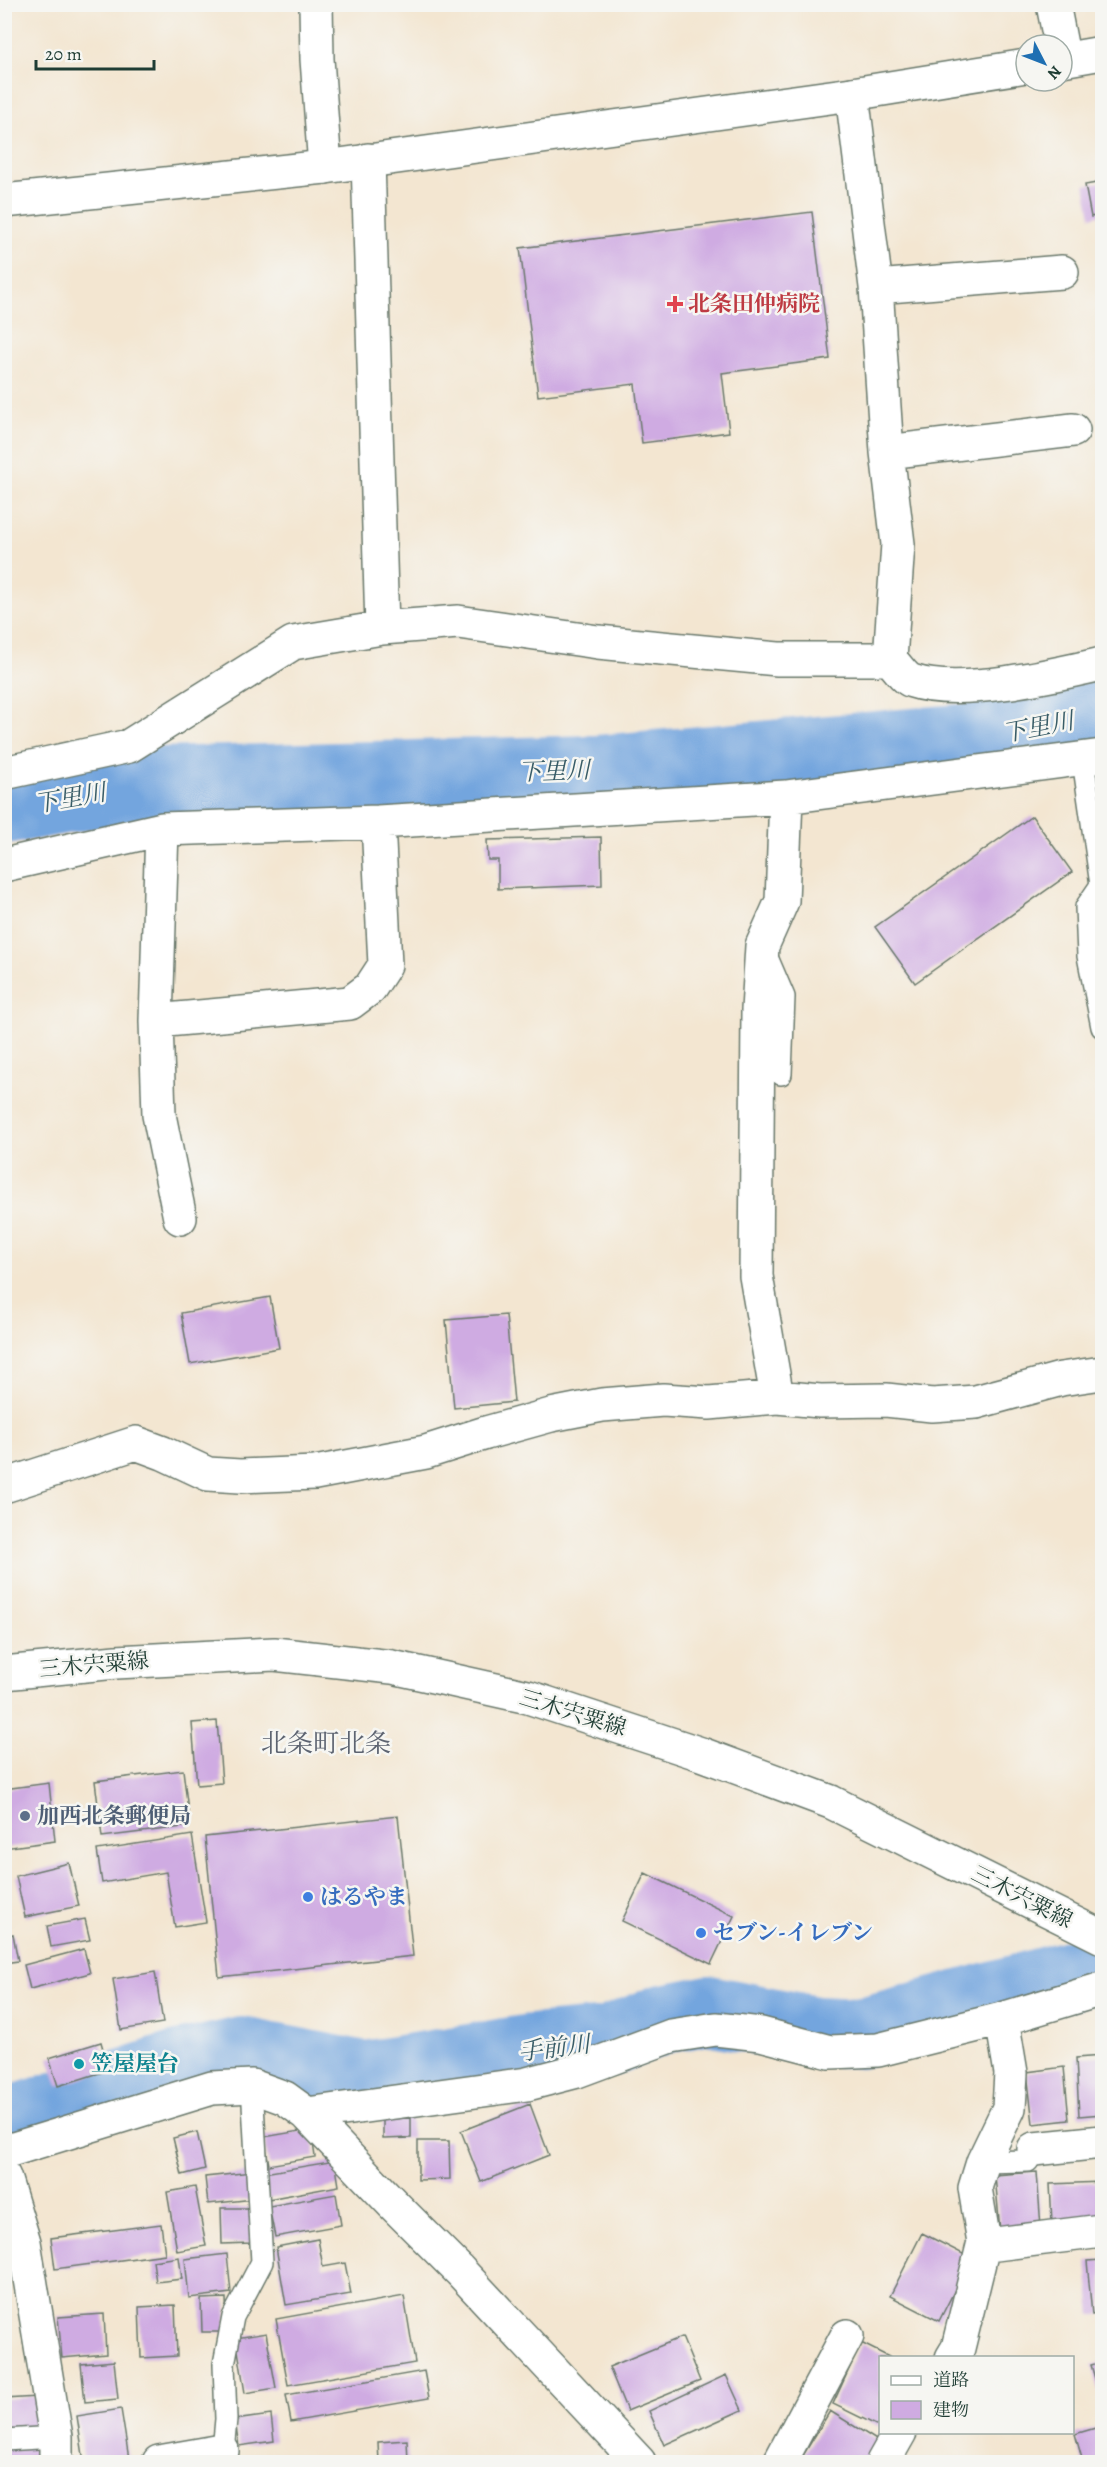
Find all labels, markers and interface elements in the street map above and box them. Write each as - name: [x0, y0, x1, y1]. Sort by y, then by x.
- scale bar: [36, 33, 154, 71]
- north arrow: [1014, 33, 1074, 93]
- text: 20 m: [45, 42, 82, 66]
- text: N: [1042, 61, 1066, 84]
- place label: 北条田仲病院: [688, 289, 820, 319]
- marker: 北条田仲病院: [666, 295, 684, 313]
- water label: 下里川: [1000, 704, 1079, 750]
- water label: 下里川: [517, 754, 594, 788]
- water label: 下里川: [32, 775, 111, 820]
- street label: 三木宍粟線: [38, 1645, 150, 1685]
- street label: 三木宍粟線: [516, 1683, 630, 1743]
- district label: 北条町北条: [261, 1726, 391, 1761]
- place label: 加西北条郵便局: [37, 1801, 191, 1831]
- marker: 加西北条郵便局: [18, 1809, 32, 1823]
- street label: 三木宍粟線: [966, 1859, 1078, 1935]
- place label: はるやま: [320, 1882, 408, 1912]
- marker: はるやま: [301, 1890, 315, 1904]
- place label: セブン-イレブン: [713, 1918, 873, 1948]
- marker: セブン-イレブン: [694, 1926, 708, 1940]
- water label: 手前川: [516, 2027, 595, 2068]
- place label: 笠屋屋台: [91, 2049, 179, 2079]
- marker: 笠屋屋台: [72, 2057, 86, 2071]
- legend: [879, 2356, 1074, 2434]
- text: 道路: [933, 2368, 969, 2392]
- text: 建物: [933, 2398, 969, 2422]

